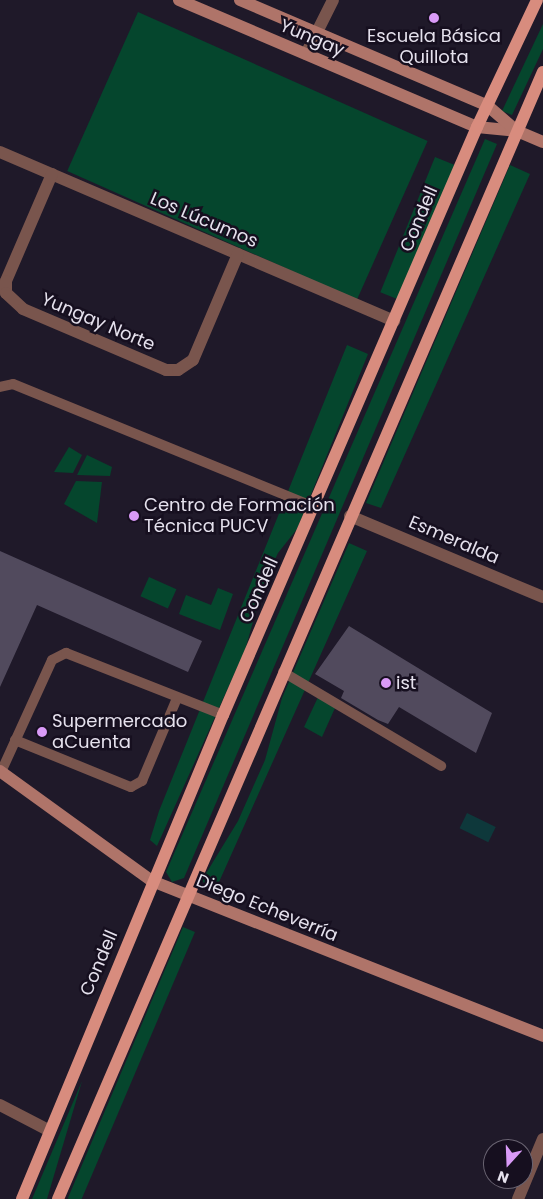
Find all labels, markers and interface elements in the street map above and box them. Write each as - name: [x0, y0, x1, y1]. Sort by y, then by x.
- marker: Escuela Básica Quillota: [428, 12, 440, 24]
- street label: Yungay: [276, 15, 348, 61]
- place label: Escuela Básica Quillota: [367, 26, 501, 68]
- street label: Condell: [396, 183, 442, 255]
- street label: Los Lúcumos: [147, 188, 261, 252]
- street label: Yungay Norte: [38, 288, 158, 356]
- place label: Centro de Formación Técnica PUCV: [144, 495, 335, 538]
- marker: Centro de Formación Técnica PUCV: [128, 510, 140, 522]
- street label: Esmeralda: [406, 511, 502, 569]
- street label: Condell: [235, 554, 283, 626]
- place label: ist: [396, 672, 416, 694]
- marker: ist: [380, 677, 392, 689]
- place label: Supermercado aCuenta: [52, 711, 187, 754]
- marker: Supermercado aCuenta: [36, 726, 48, 738]
- street label: Diego Echeverría: [193, 870, 341, 946]
- street label: Condell: [76, 927, 122, 999]
- north arrow: [483, 1139, 533, 1189]
- text: N: [495, 1166, 512, 1188]

